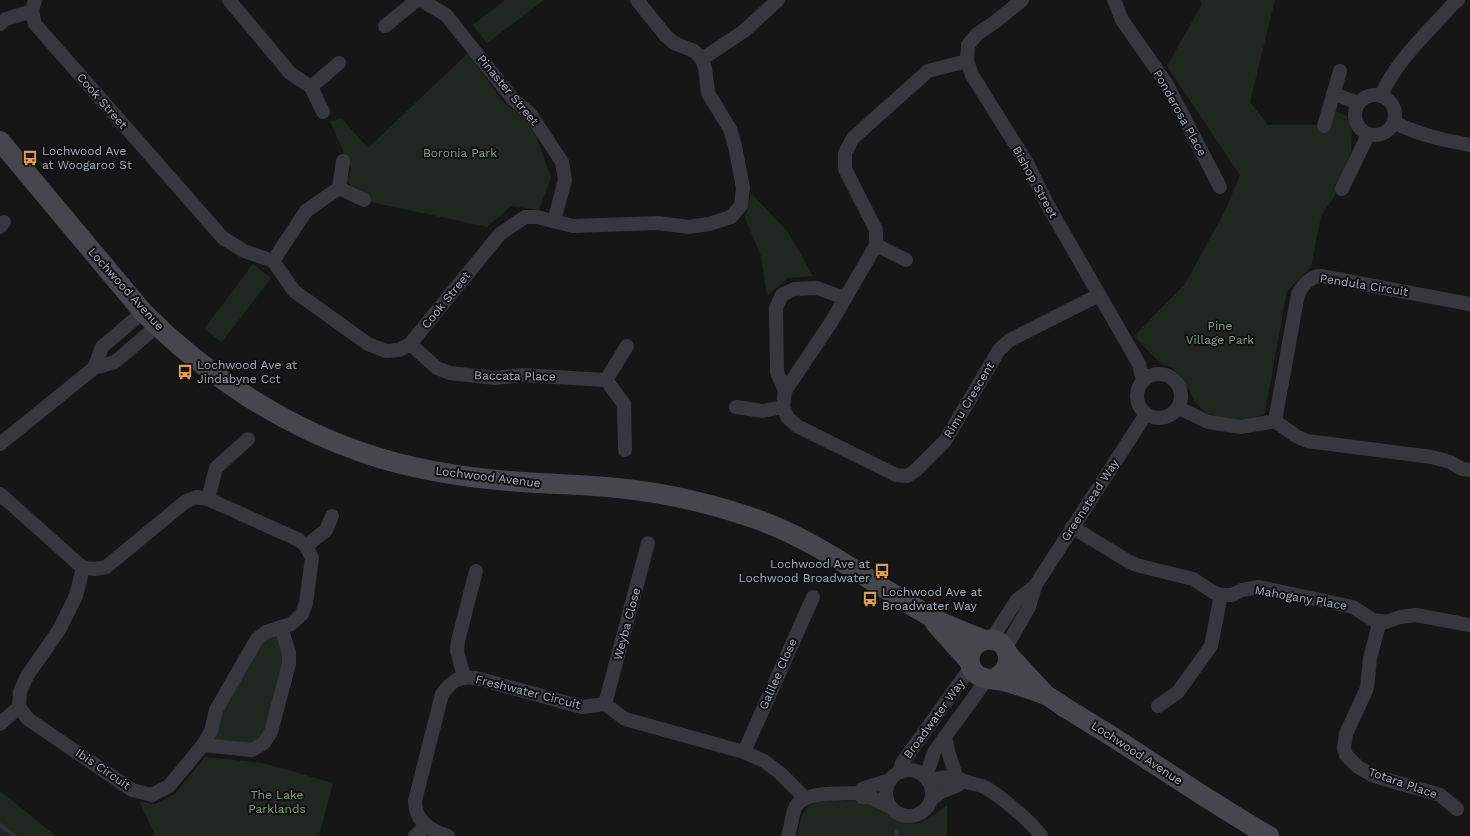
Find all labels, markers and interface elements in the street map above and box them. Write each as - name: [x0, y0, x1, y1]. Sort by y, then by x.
- street label: Pinaster Street: [474, 52, 542, 128]
- street label: Ponderosa Place: [1150, 67, 1210, 159]
- street label: Cook Street: [74, 70, 130, 132]
- place label: Lochwood Ave at Woogaroo St: [42, 144, 132, 172]
- street label: Bishop Street: [1010, 144, 1060, 220]
- park label: Boronia Park: [423, 146, 497, 160]
- bus stop icon: Lochwood Ave at Woogaroo St: [21, 149, 39, 167]
- street label: Lochwood Avenue: [85, 245, 167, 333]
- street label: Cook Street: [419, 269, 473, 331]
- street label: Pendula Circuit: [1319, 271, 1409, 299]
- park label: Pine Village Park: [1186, 319, 1254, 347]
- place label: Lochwood Ave at Jindabyne Cct: [197, 358, 297, 386]
- street label: Rimu Crescent: [941, 359, 997, 441]
- bus stop icon: Lochwood Ave at Jindabyne Cct: [176, 363, 194, 381]
- street label: Baccata Place: [474, 368, 556, 384]
- street label: Greenstead Way: [1058, 456, 1122, 544]
- street label: Lochwood Avenue: [435, 464, 542, 490]
- place label: Lochwood Ave at Lochwood Broadwater: [739, 557, 870, 585]
- bus stop icon: Lochwood Ave at Lochwood Broadwater: [873, 562, 891, 580]
- street label: Mahogany Place: [1254, 583, 1348, 613]
- place label: Lochwood Ave at Broadwater Way: [882, 585, 982, 613]
- street label: Weyba Close: [611, 586, 643, 662]
- bus stop icon: Lochwood Ave at Broadwater Way: [861, 590, 879, 608]
- street label: Galilee Close: [756, 636, 800, 712]
- street label: Freshwater Circuit: [474, 672, 582, 712]
- street label: Broadwater Way: [901, 676, 968, 761]
- street label: Lochwood Avenue: [1089, 718, 1185, 788]
- street label: Ibis Circuit: [73, 746, 133, 792]
- street label: Totara Place: [1367, 765, 1439, 801]
- park label: The Lake Parklands: [248, 788, 306, 816]

